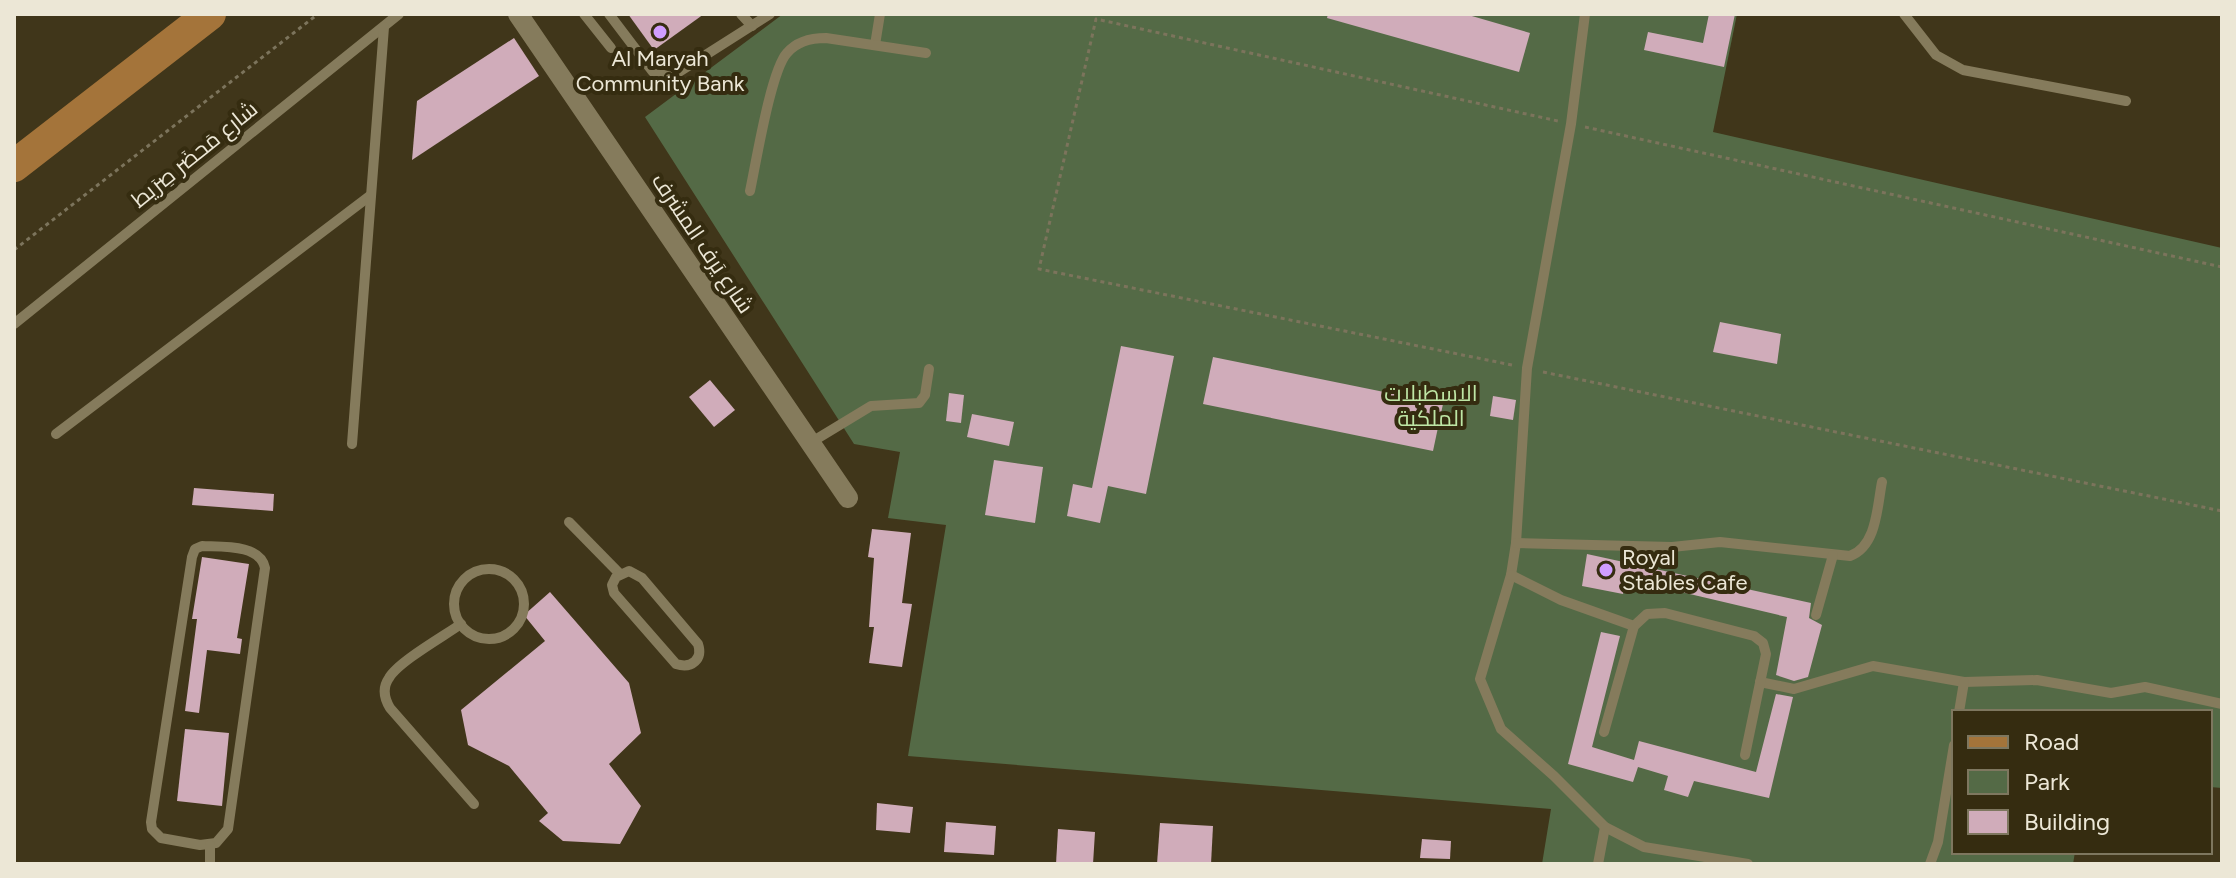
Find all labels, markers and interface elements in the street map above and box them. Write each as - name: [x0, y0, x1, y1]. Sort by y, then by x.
- marker: Al Maryah Community Bank: [651, 23, 669, 41]
- place label: Al Maryah Community Bank: [576, 45, 745, 97]
- street label: شارع مَحضَر صِرَيط: [126, 95, 263, 214]
- street label: شارع يَرف المشرف: [645, 168, 759, 319]
- park label: الاسطبلات الملكية: [1384, 380, 1478, 432]
- place label: Royal Stables Cafe: [1622, 544, 1748, 596]
- marker: Royal Stables Cafe: [1597, 561, 1615, 579]
- legend: [1952, 710, 2212, 854]
- text: Road: [2024, 727, 2079, 756]
- text: Park: [2024, 767, 2070, 796]
- text: Building: [2024, 807, 2110, 836]

